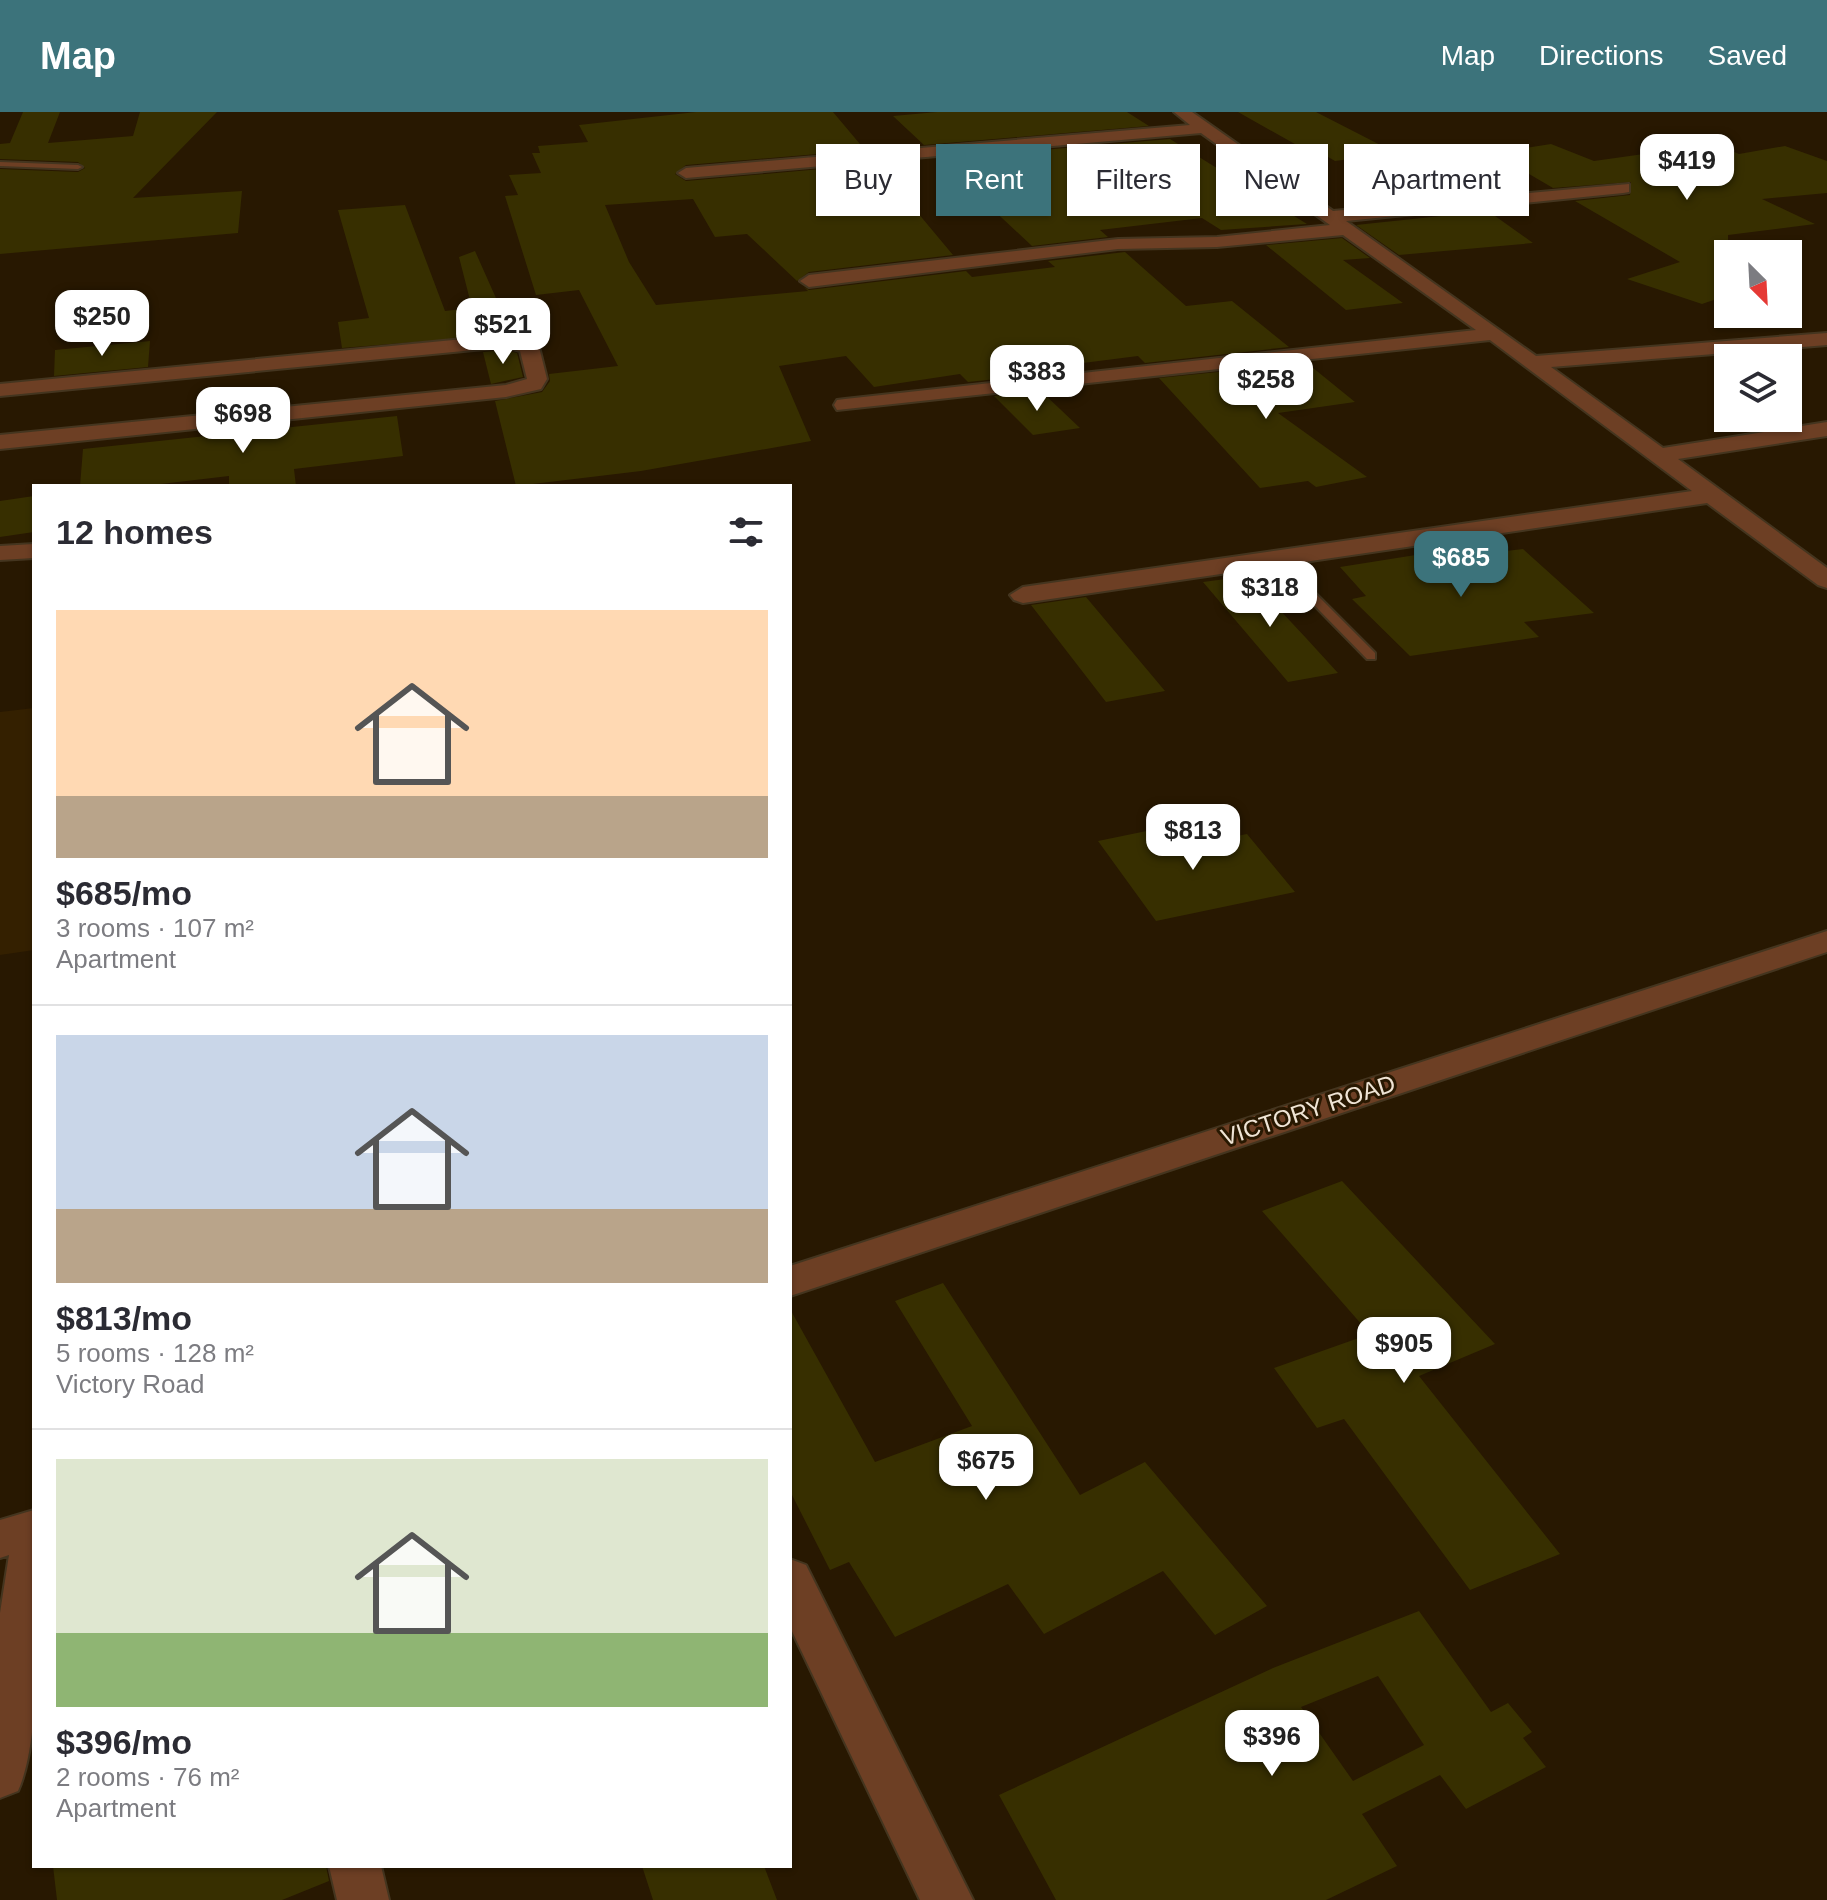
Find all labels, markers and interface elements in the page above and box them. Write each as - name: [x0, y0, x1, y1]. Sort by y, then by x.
- text: Map: [40, 35, 116, 77]
- text: Map: [1441, 40, 1495, 71]
- text: Directions: [1539, 40, 1664, 71]
- text: Saved: [1708, 40, 1787, 71]
- pin: $419: [1640, 134, 1734, 202]
- chip: Buy: [816, 144, 920, 216]
- chip: Rent: [936, 144, 1051, 216]
- chip: Filters: [1067, 144, 1200, 216]
- chip: New: [1216, 144, 1328, 216]
- chip: Apartment: [1344, 144, 1529, 216]
- text: $419: [1658, 145, 1716, 175]
- north arrow: [1714, 240, 1802, 328]
- map controls: [1714, 240, 1802, 432]
- pin: $250: [55, 290, 149, 358]
- pin: $521: [456, 298, 550, 366]
- text: $250: [73, 301, 131, 331]
- text: $521: [474, 309, 532, 339]
- button: layers: [1714, 344, 1802, 432]
- pin: $383: [990, 345, 1084, 413]
- pin: $258: [1219, 353, 1313, 421]
- text: $383: [1008, 356, 1066, 386]
- text: $258: [1237, 364, 1295, 394]
- pin: $698: [196, 387, 290, 455]
- text: $698: [214, 398, 272, 428]
- icon: filters: [724, 510, 768, 554]
- text: 12 homes: [56, 513, 213, 551]
- pin: $685: [1414, 531, 1508, 599]
- text: $685: [1432, 542, 1490, 572]
- pin: $318: [1223, 561, 1317, 629]
- text: $318: [1241, 572, 1299, 602]
- icon: home: [340, 662, 484, 806]
- pin: $813: [1146, 804, 1240, 872]
- text: $813: [1164, 815, 1222, 845]
- text: $685/mo: [56, 874, 192, 912]
- text: 3 rooms · 107 m²: [56, 913, 254, 943]
- text: Apartment: [56, 944, 176, 974]
- street label: VICTORY ROAD: [1218, 1069, 1398, 1151]
- icon: home: [340, 1087, 484, 1231]
- text: $813/mo: [56, 1299, 192, 1337]
- pin: $905: [1357, 1317, 1451, 1385]
- text: $905: [1375, 1328, 1433, 1358]
- text: 5 rooms · 128 m²: [56, 1338, 254, 1368]
- text: Victory Road: [56, 1369, 204, 1399]
- pin: $675: [939, 1434, 1033, 1502]
- text: $675: [957, 1445, 1015, 1475]
- icon: home: [340, 1511, 484, 1655]
- pin: $396: [1225, 1710, 1319, 1778]
- text: $396: [1243, 1721, 1301, 1751]
- text: $396/mo: [56, 1723, 192, 1761]
- text: 2 rooms · 76 m²: [56, 1762, 240, 1792]
- text: Apartment: [56, 1793, 176, 1823]

